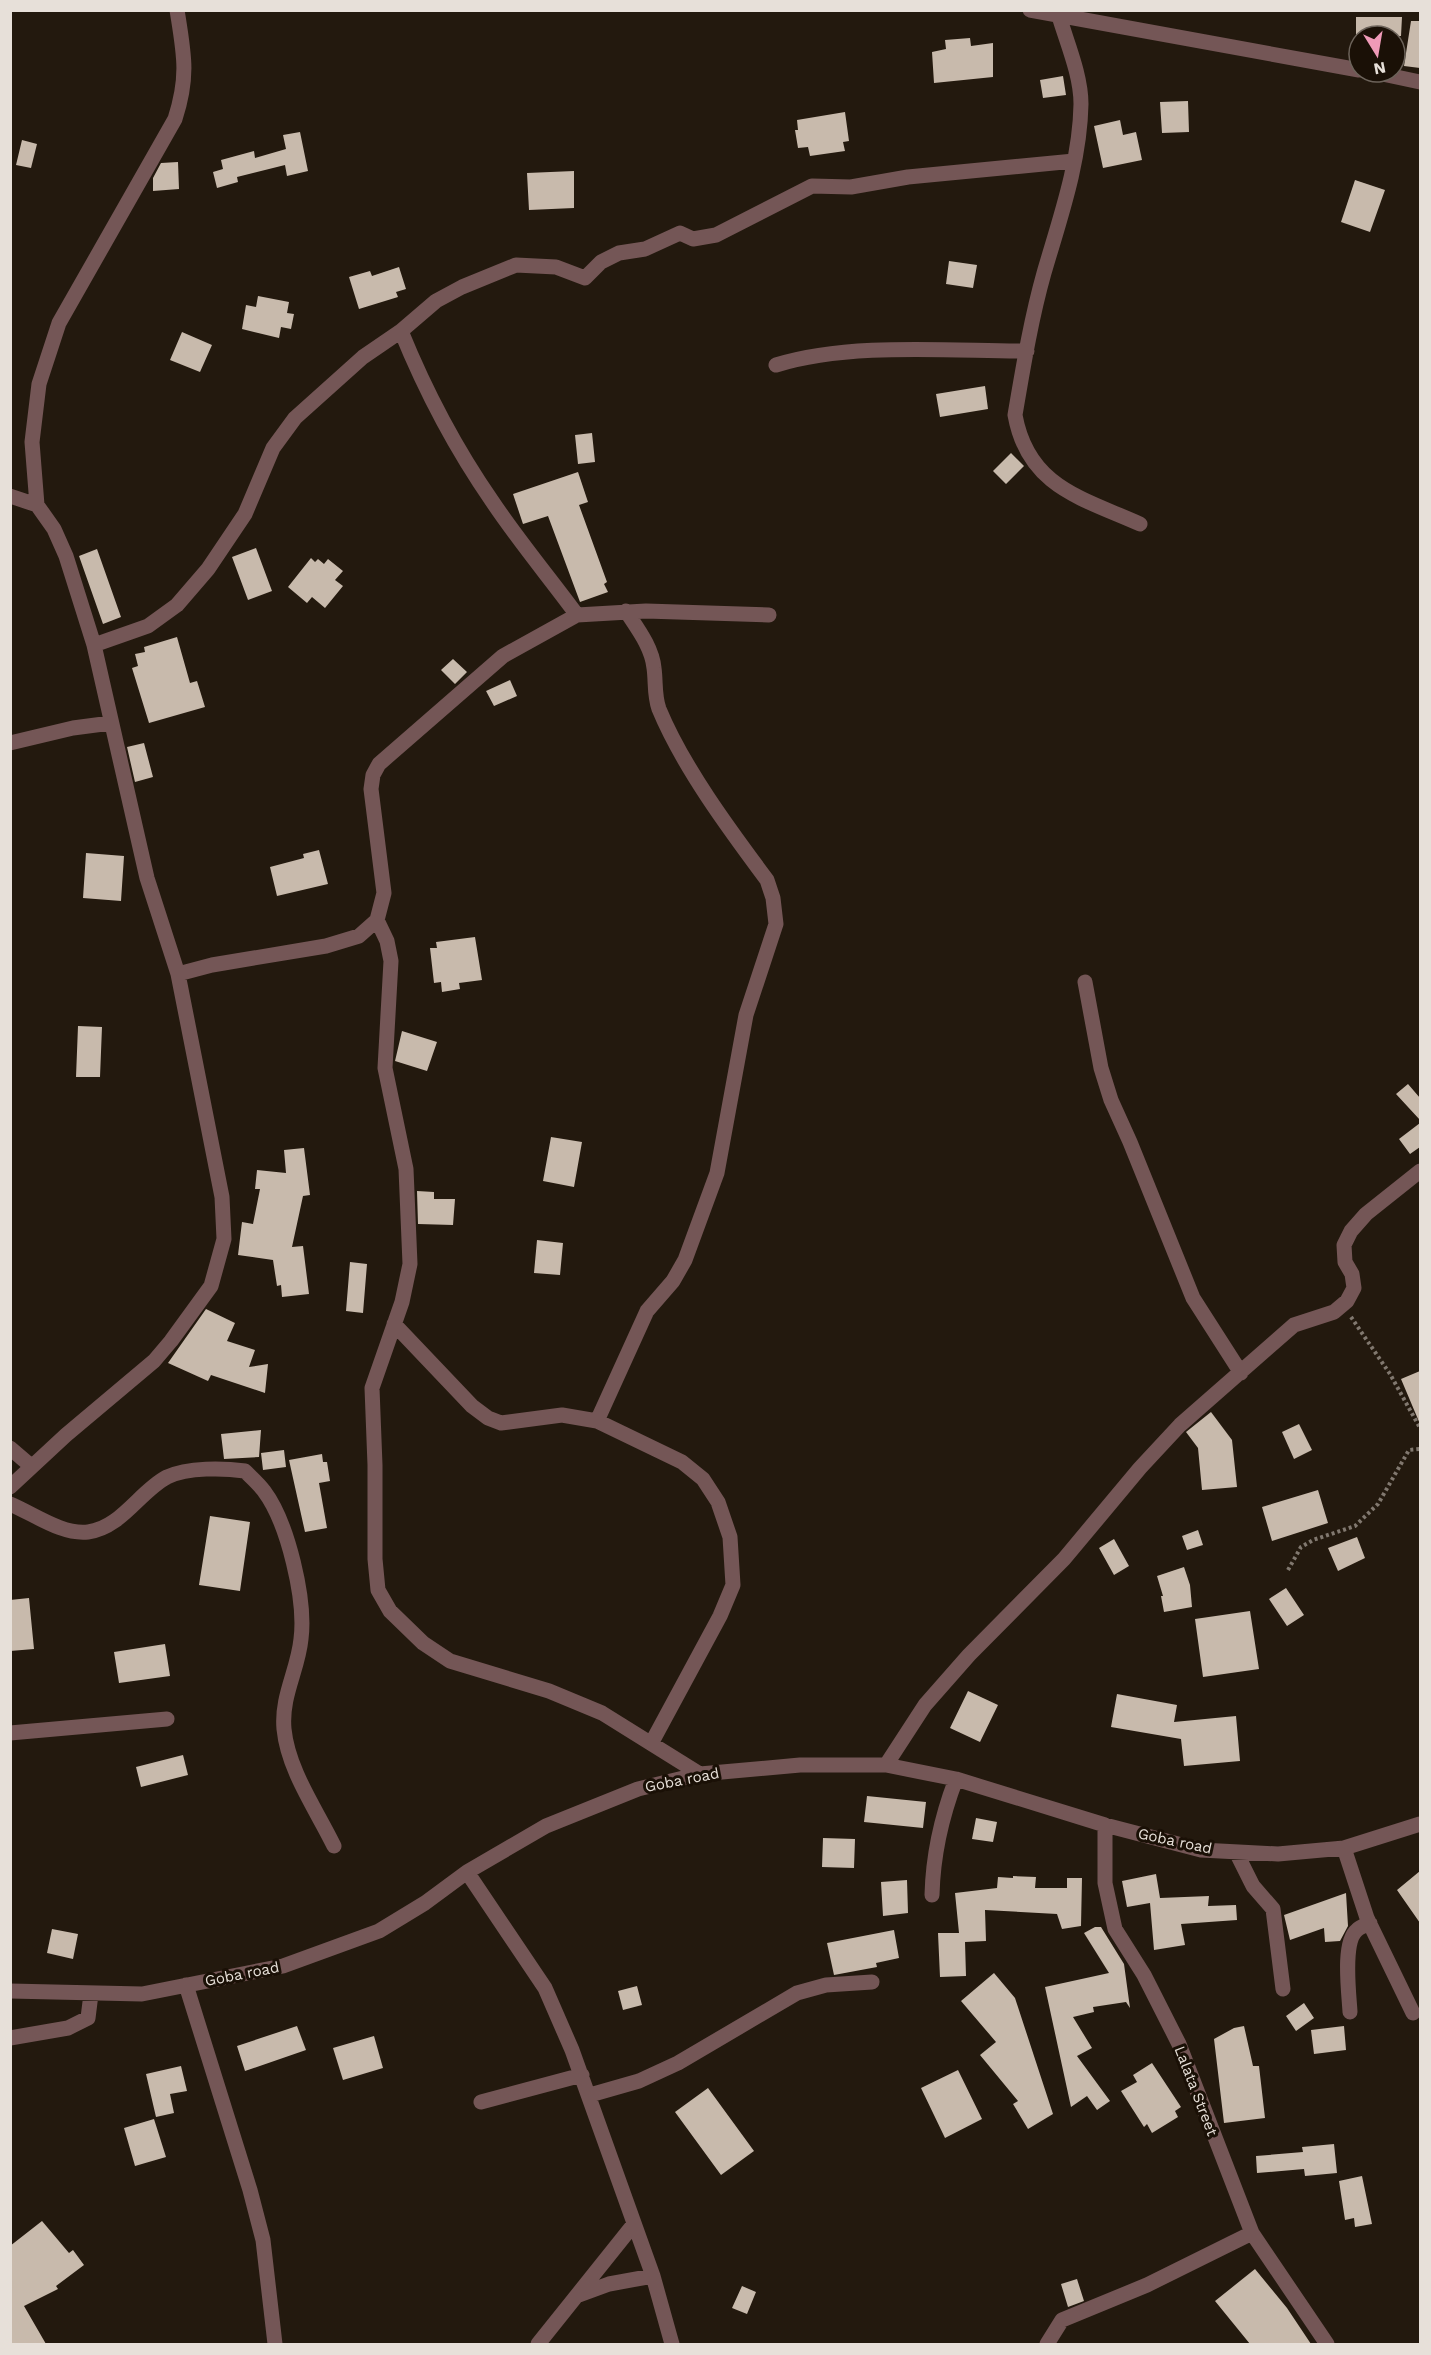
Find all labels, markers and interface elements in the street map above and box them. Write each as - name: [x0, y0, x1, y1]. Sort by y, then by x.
- north arrow: [1347, 24, 1407, 84]
- text: N: [1372, 58, 1387, 79]
- street label: Goba road: [643, 1764, 721, 1796]
- street label: Goba road: [1136, 1824, 1214, 1858]
- street label: Goba road: [203, 1958, 281, 1990]
- street label: Lalata Street: [1171, 2043, 1222, 2139]

